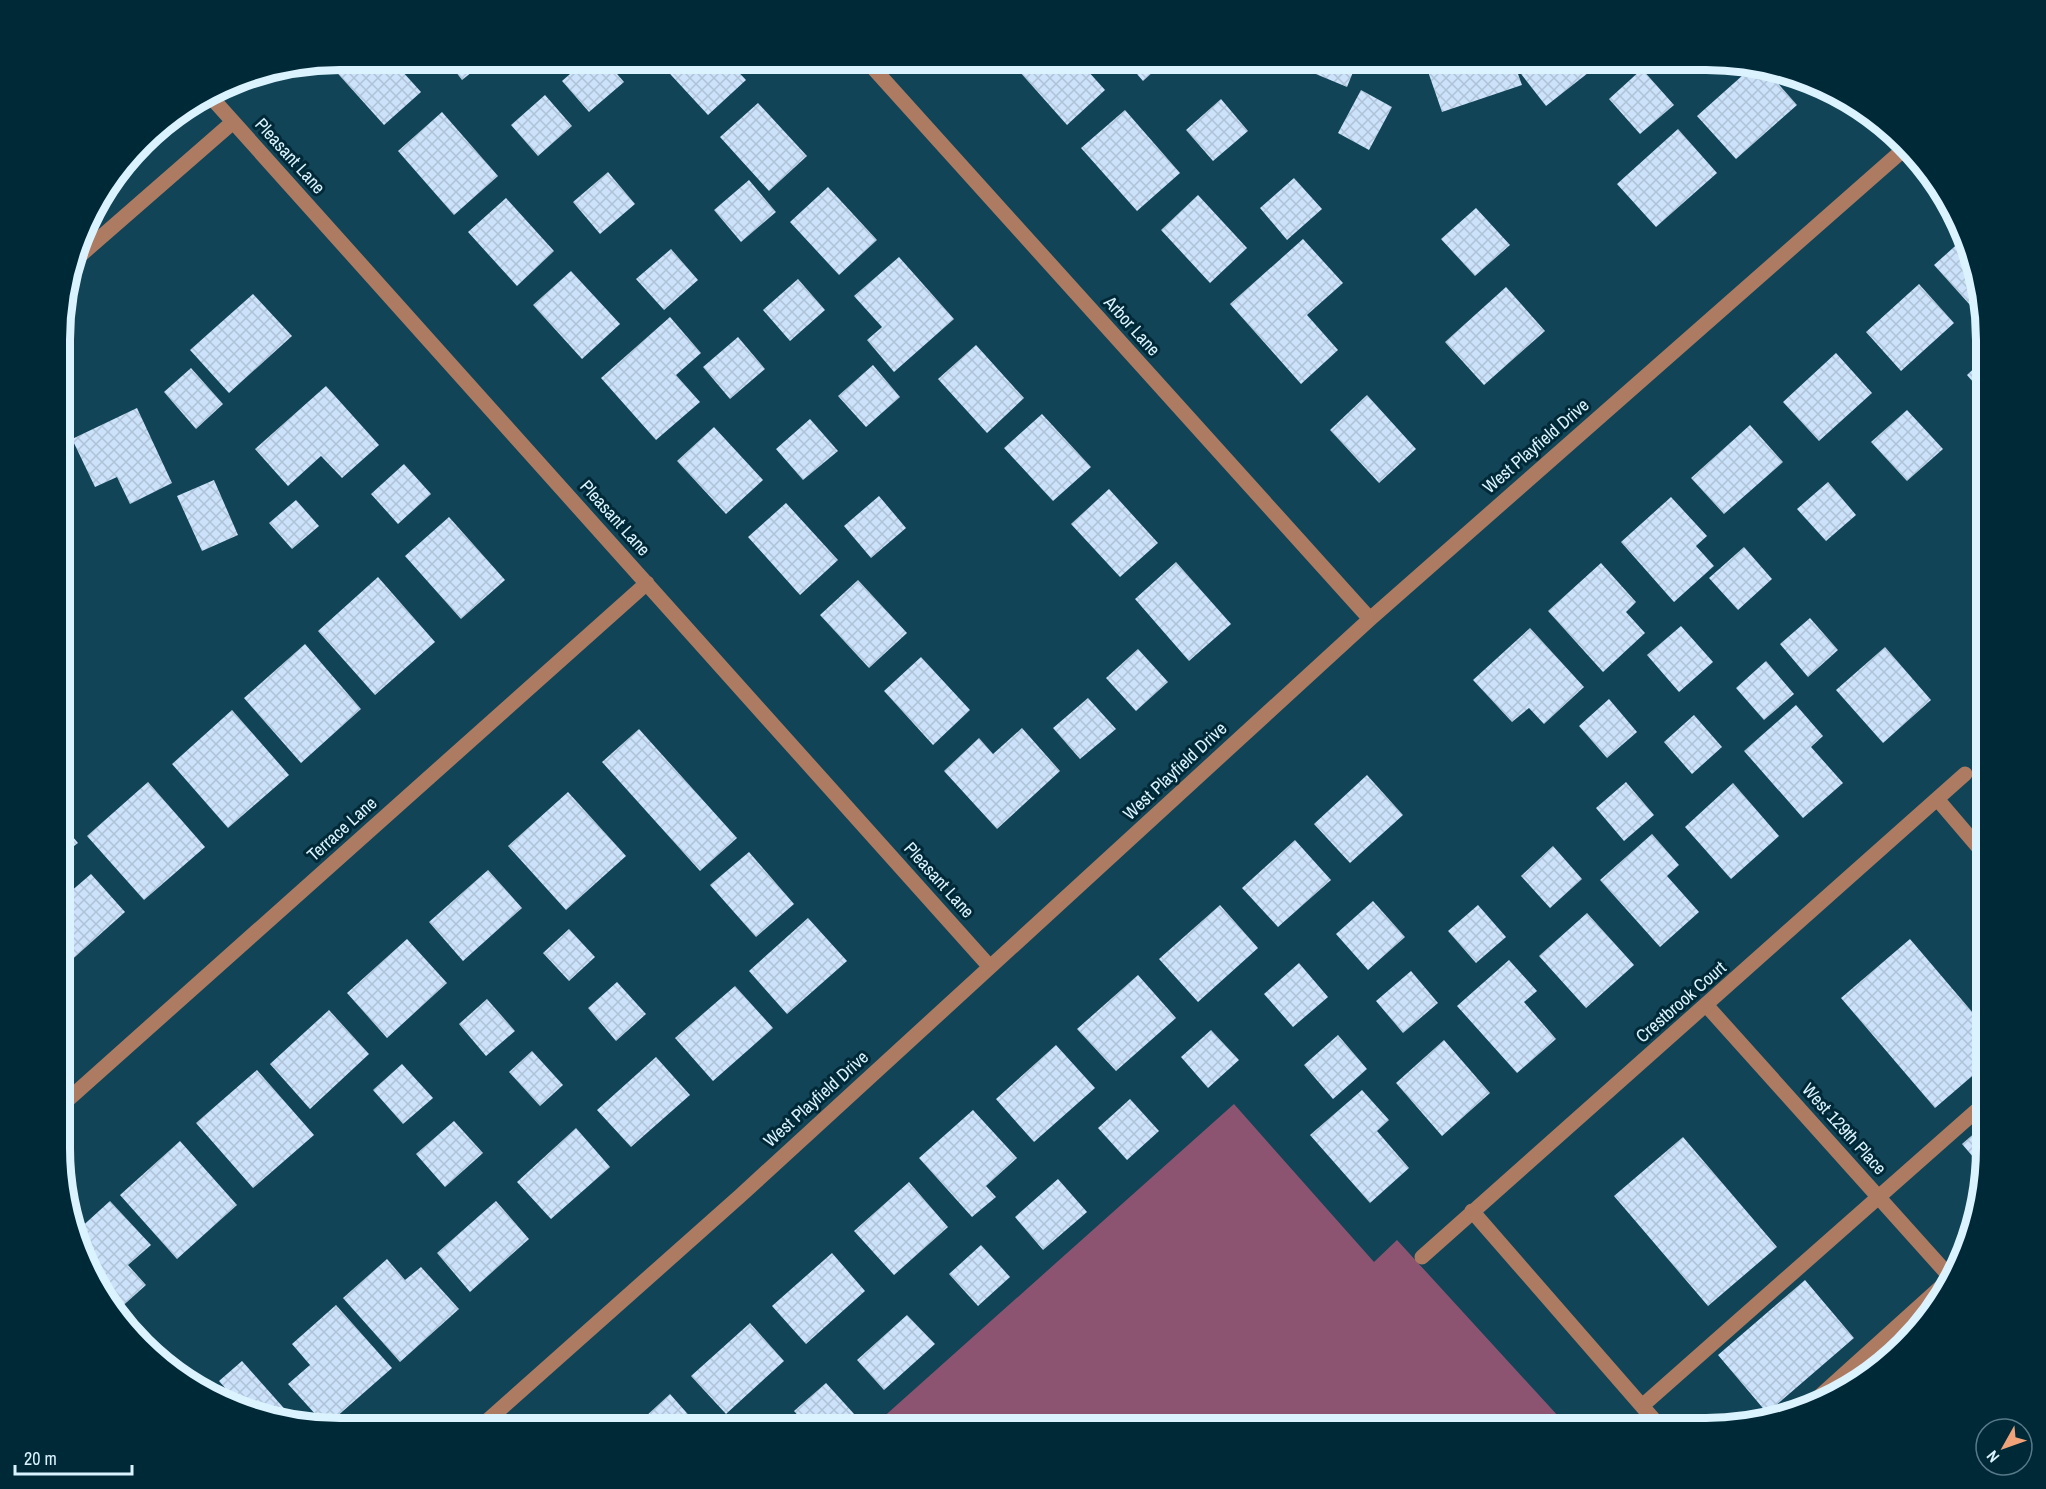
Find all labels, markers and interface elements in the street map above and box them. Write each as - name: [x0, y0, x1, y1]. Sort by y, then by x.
- street label: Pleasant Lane: [250, 112, 331, 199]
- street label: Arbor Lane: [1098, 289, 1166, 361]
- street label: West Playfield Drive: [1477, 392, 1594, 499]
- street label: Pleasant Lane: [575, 474, 656, 561]
- street label: West Playfield Drive: [1117, 716, 1232, 825]
- street label: Terrace Lane: [301, 791, 382, 867]
- street label: Pleasant Lane: [899, 836, 980, 923]
- street label: Crestbrook Court: [1630, 955, 1731, 1048]
- street label: West Playfield Drive: [758, 1045, 874, 1153]
- street label: West 129th Place: [1796, 1077, 1892, 1180]
- north arrow: [1974, 1417, 2034, 1477]
- scale bar: [15, 1438, 132, 1476]
- text: 20 m: [24, 1446, 57, 1471]
- text: N: [1981, 1446, 2004, 1467]

